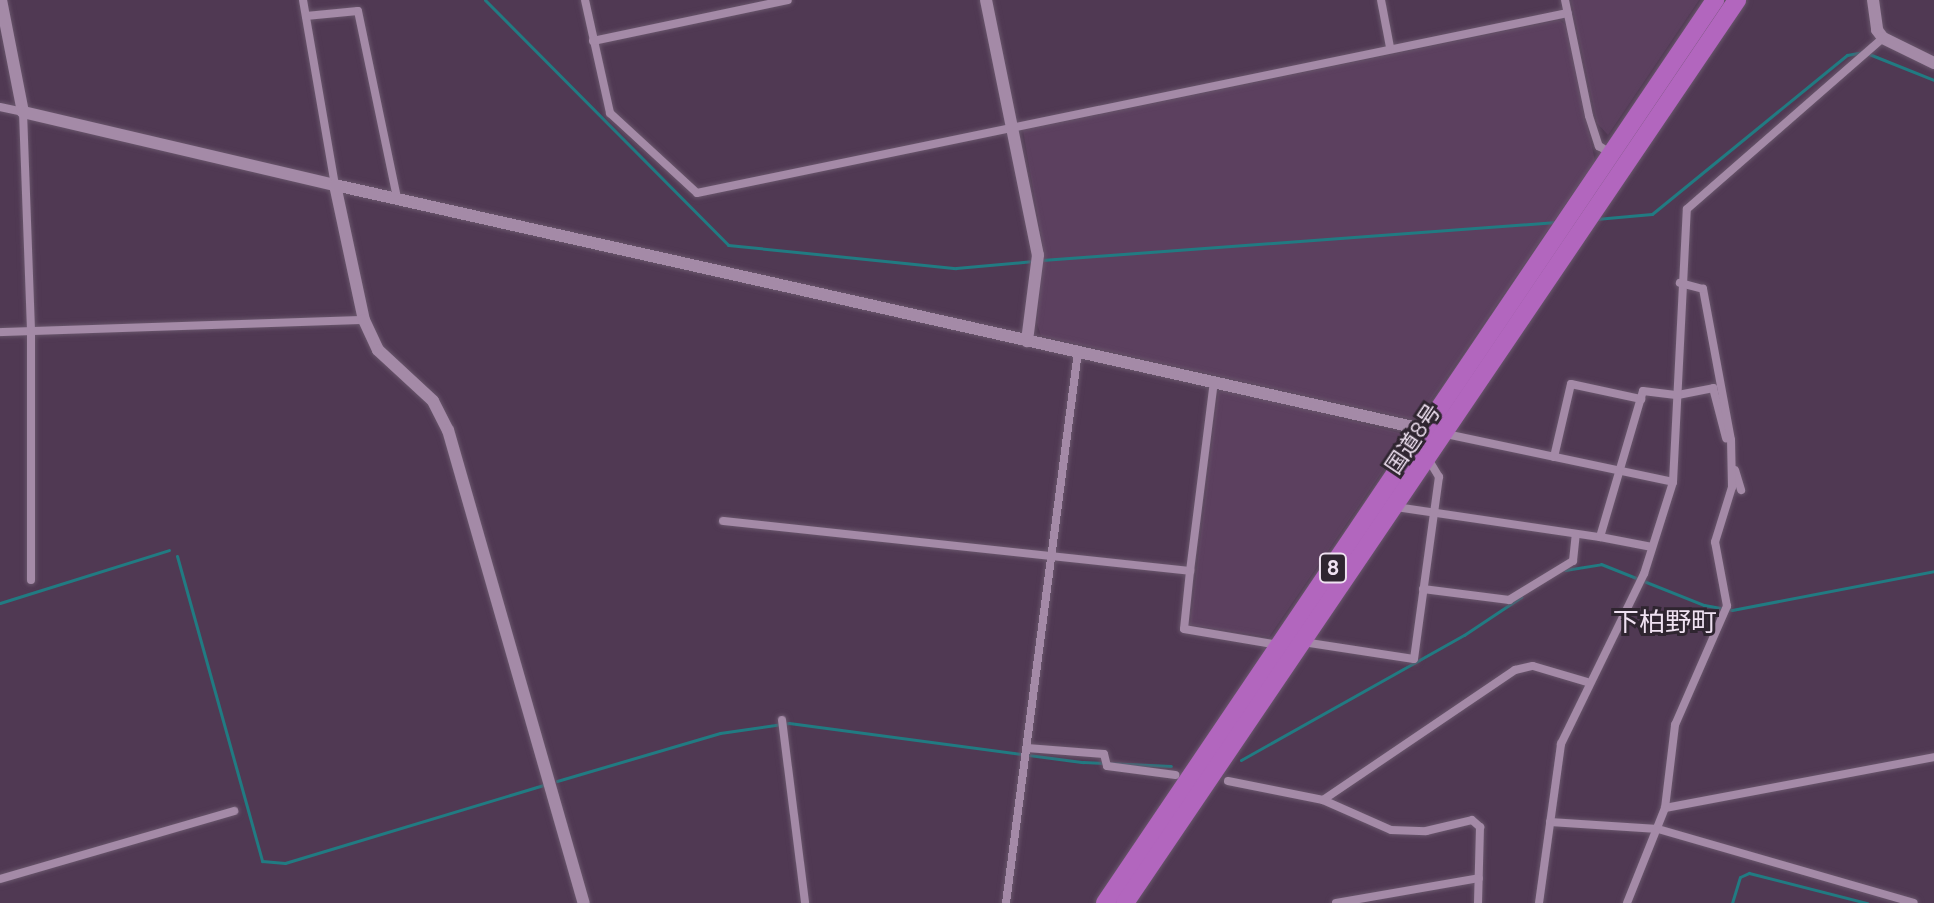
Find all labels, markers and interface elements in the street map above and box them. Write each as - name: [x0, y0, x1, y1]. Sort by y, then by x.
- street label: 国道8号: [1380, 399, 1446, 479]
- road number: 8: [1317, 552, 1349, 584]
- district label: 下柏野町: [1613, 607, 1717, 639]

